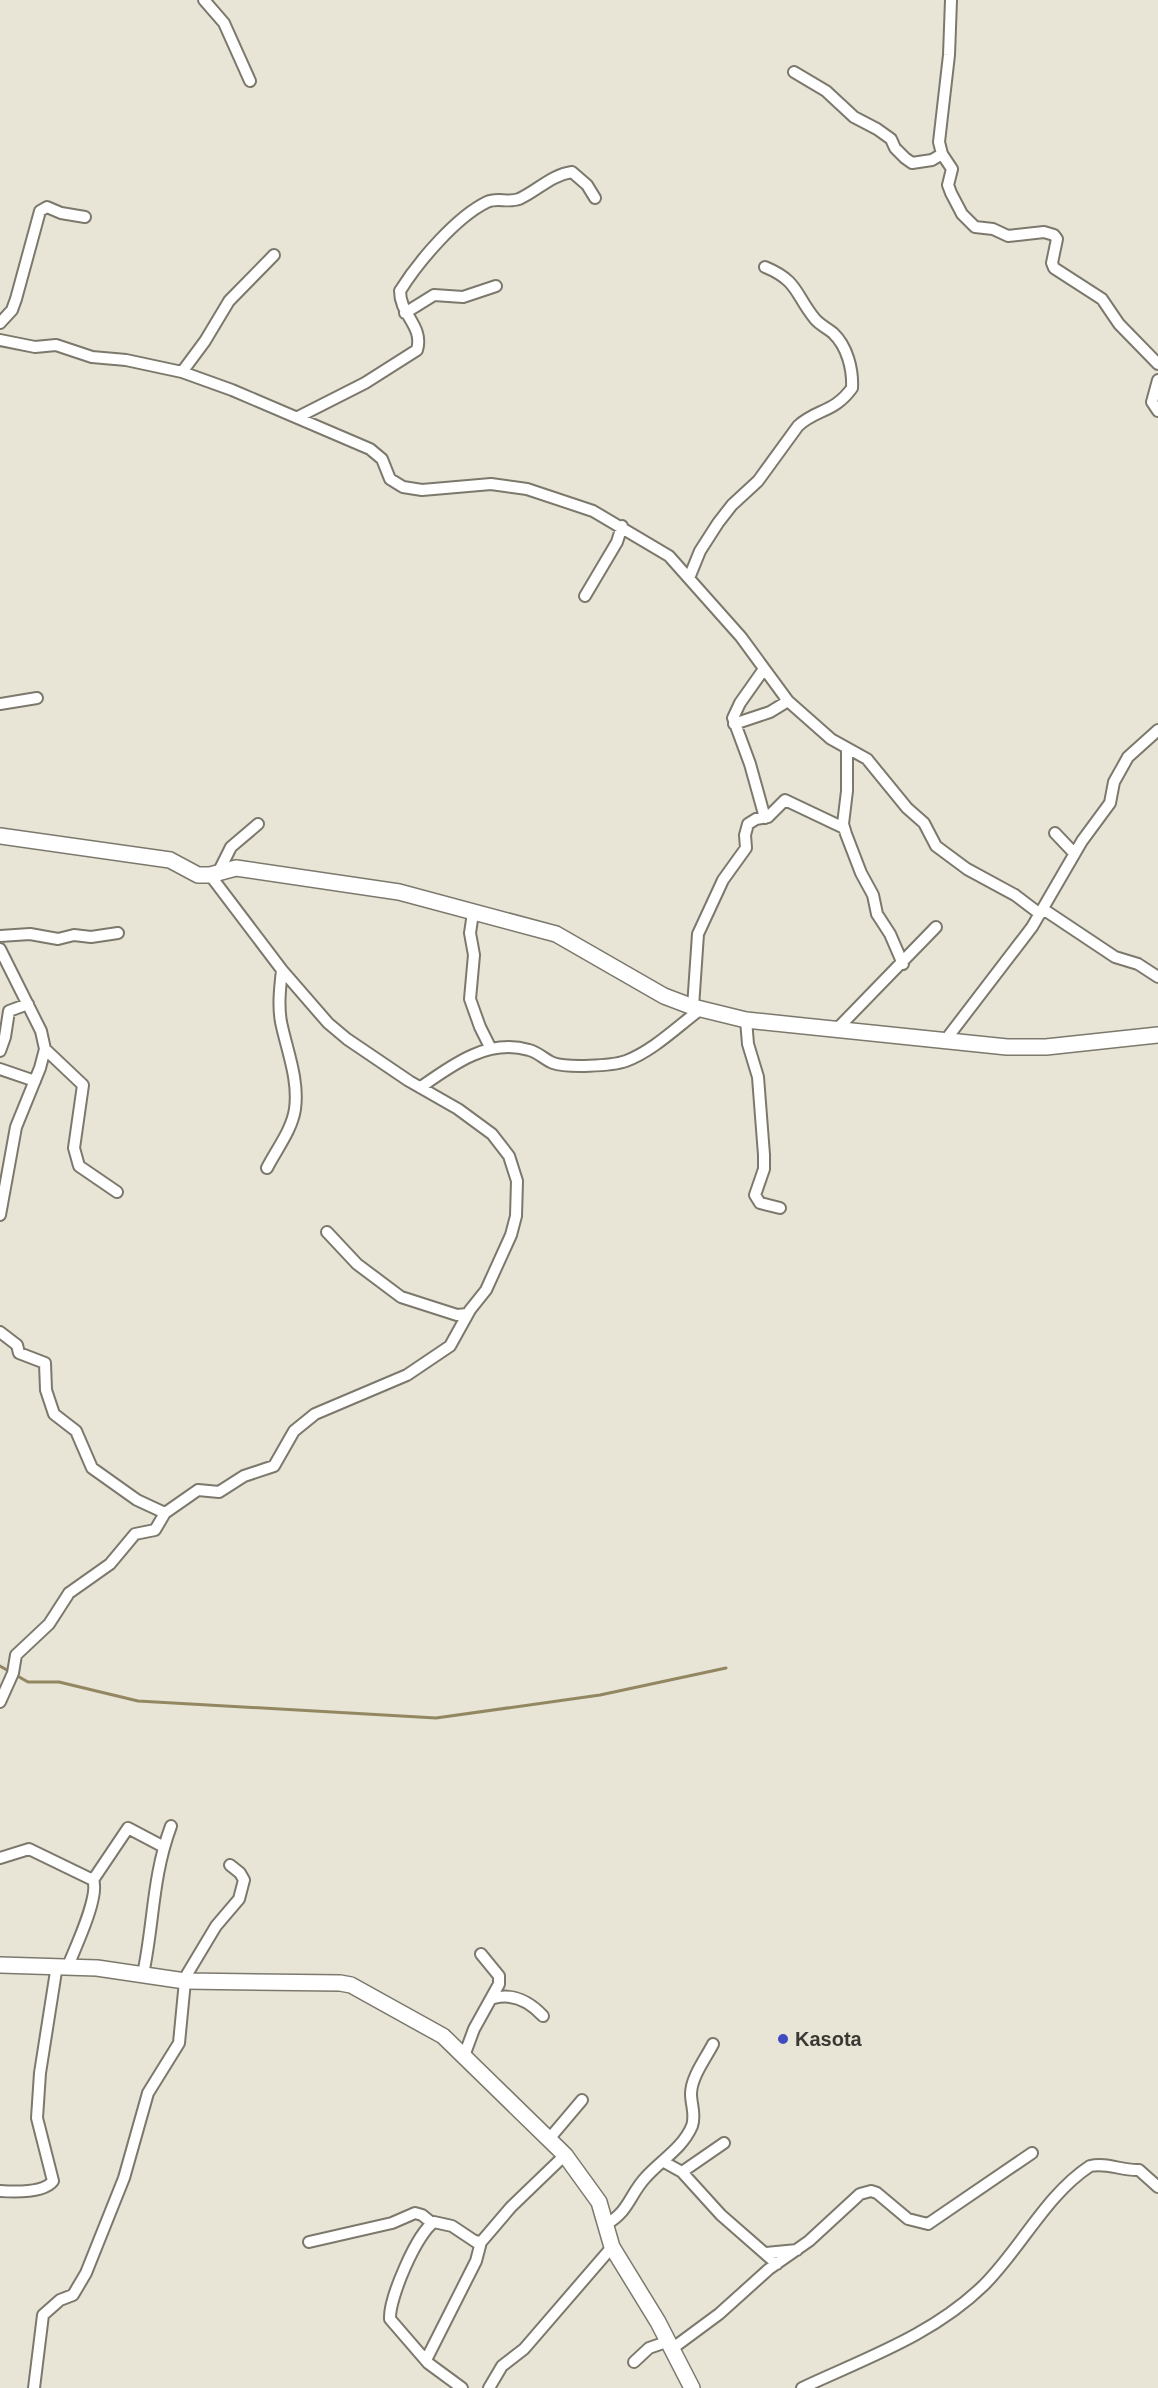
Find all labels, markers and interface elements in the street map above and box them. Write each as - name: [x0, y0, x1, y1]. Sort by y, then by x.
- place label: Kasota: [795, 2028, 863, 2050]
- marker: Kasota: [776, 2032, 790, 2046]

